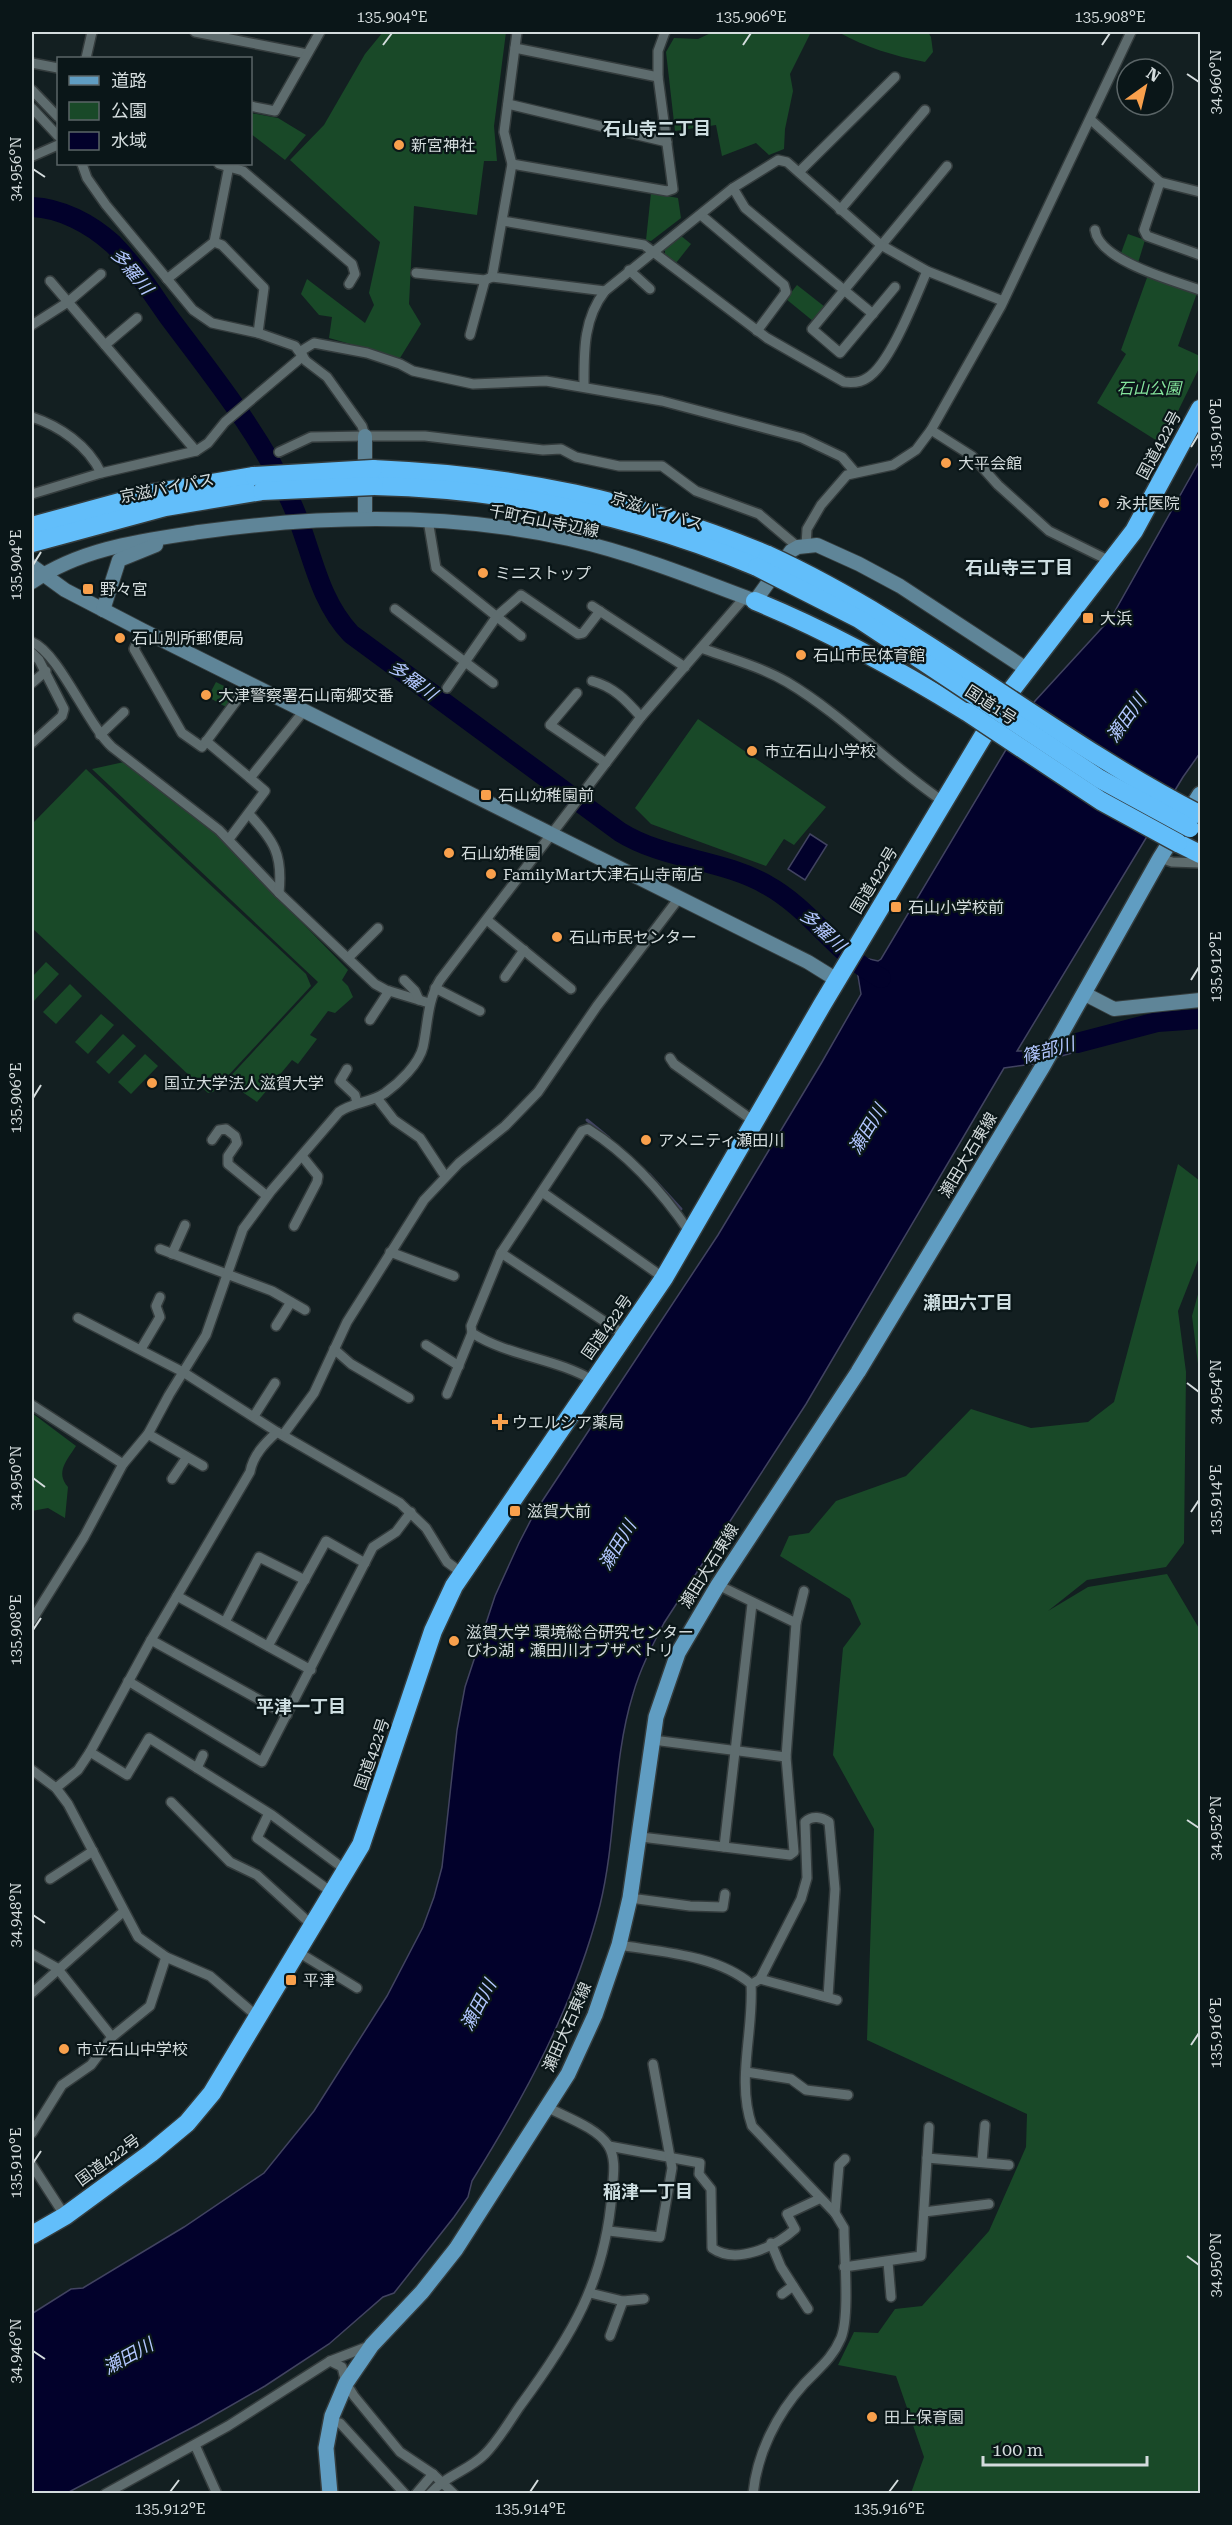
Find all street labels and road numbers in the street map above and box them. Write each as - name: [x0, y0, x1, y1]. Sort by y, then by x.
- street label: 国道422号: [1133, 407, 1185, 483]
- street label: 京滋バイパス: [118, 470, 216, 506]
- street label: 京滋バイパス: [608, 488, 706, 534]
- street label: 千町石山寺辺線: [487, 501, 601, 541]
- street label: 国道1号: [962, 682, 1020, 728]
- street label: 国道422号: [847, 843, 901, 917]
- street label: 瀬田大石東線: [935, 1109, 1001, 1201]
- street label: 国道422号: [578, 1291, 636, 1363]
- street label: 瀬田大石東線: [676, 1520, 742, 1612]
- street label: 国道422号: [351, 1716, 393, 1792]
- street label: 瀬田大石東線: [539, 1979, 595, 2075]
- street label: 国道422号: [72, 2130, 144, 2190]

